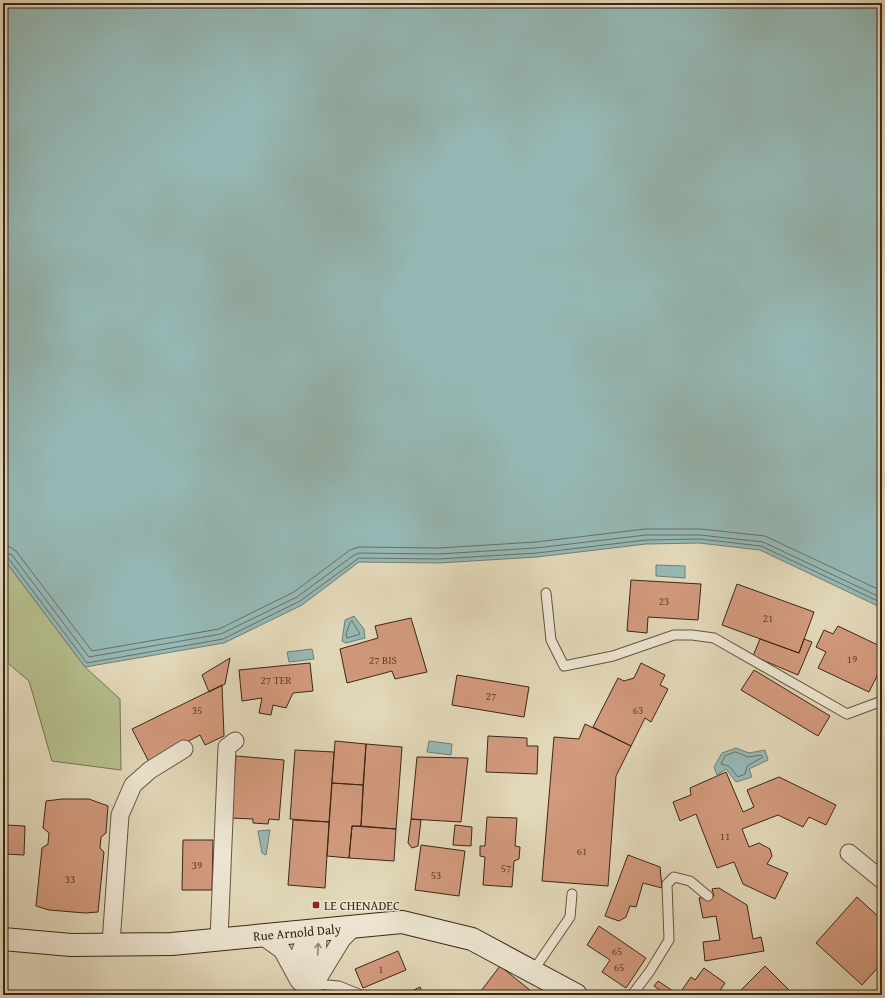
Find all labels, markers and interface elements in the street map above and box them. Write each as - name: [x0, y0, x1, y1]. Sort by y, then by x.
- house number: 23: [659, 593, 669, 609]
- house number: 21: [763, 610, 773, 626]
- house number: 19: [847, 651, 857, 667]
- house number: 27 BIS: [369, 652, 397, 668]
- house number: 27 TER: [260, 672, 292, 688]
- house number: 27: [486, 688, 496, 704]
- house number: 35: [192, 702, 202, 718]
- house number: 63: [633, 702, 643, 718]
- house number: 11: [720, 828, 730, 844]
- house number: 61: [577, 843, 587, 859]
- house number: 39: [192, 857, 202, 873]
- house number: 57: [501, 860, 511, 876]
- house number: 53: [431, 867, 441, 883]
- house number: 33: [65, 871, 75, 887]
- place label: LE CHENADEC: [324, 896, 400, 915]
- marker: LE CHENADEC: [311, 900, 321, 910]
- street label: Rue Arnold Daly: [252, 919, 342, 946]
- one-way arrow: [314, 943, 321, 956]
- house number: 65: [612, 943, 622, 959]
- house number: 65: [614, 959, 624, 975]
- house number: 1: [378, 961, 384, 977]

